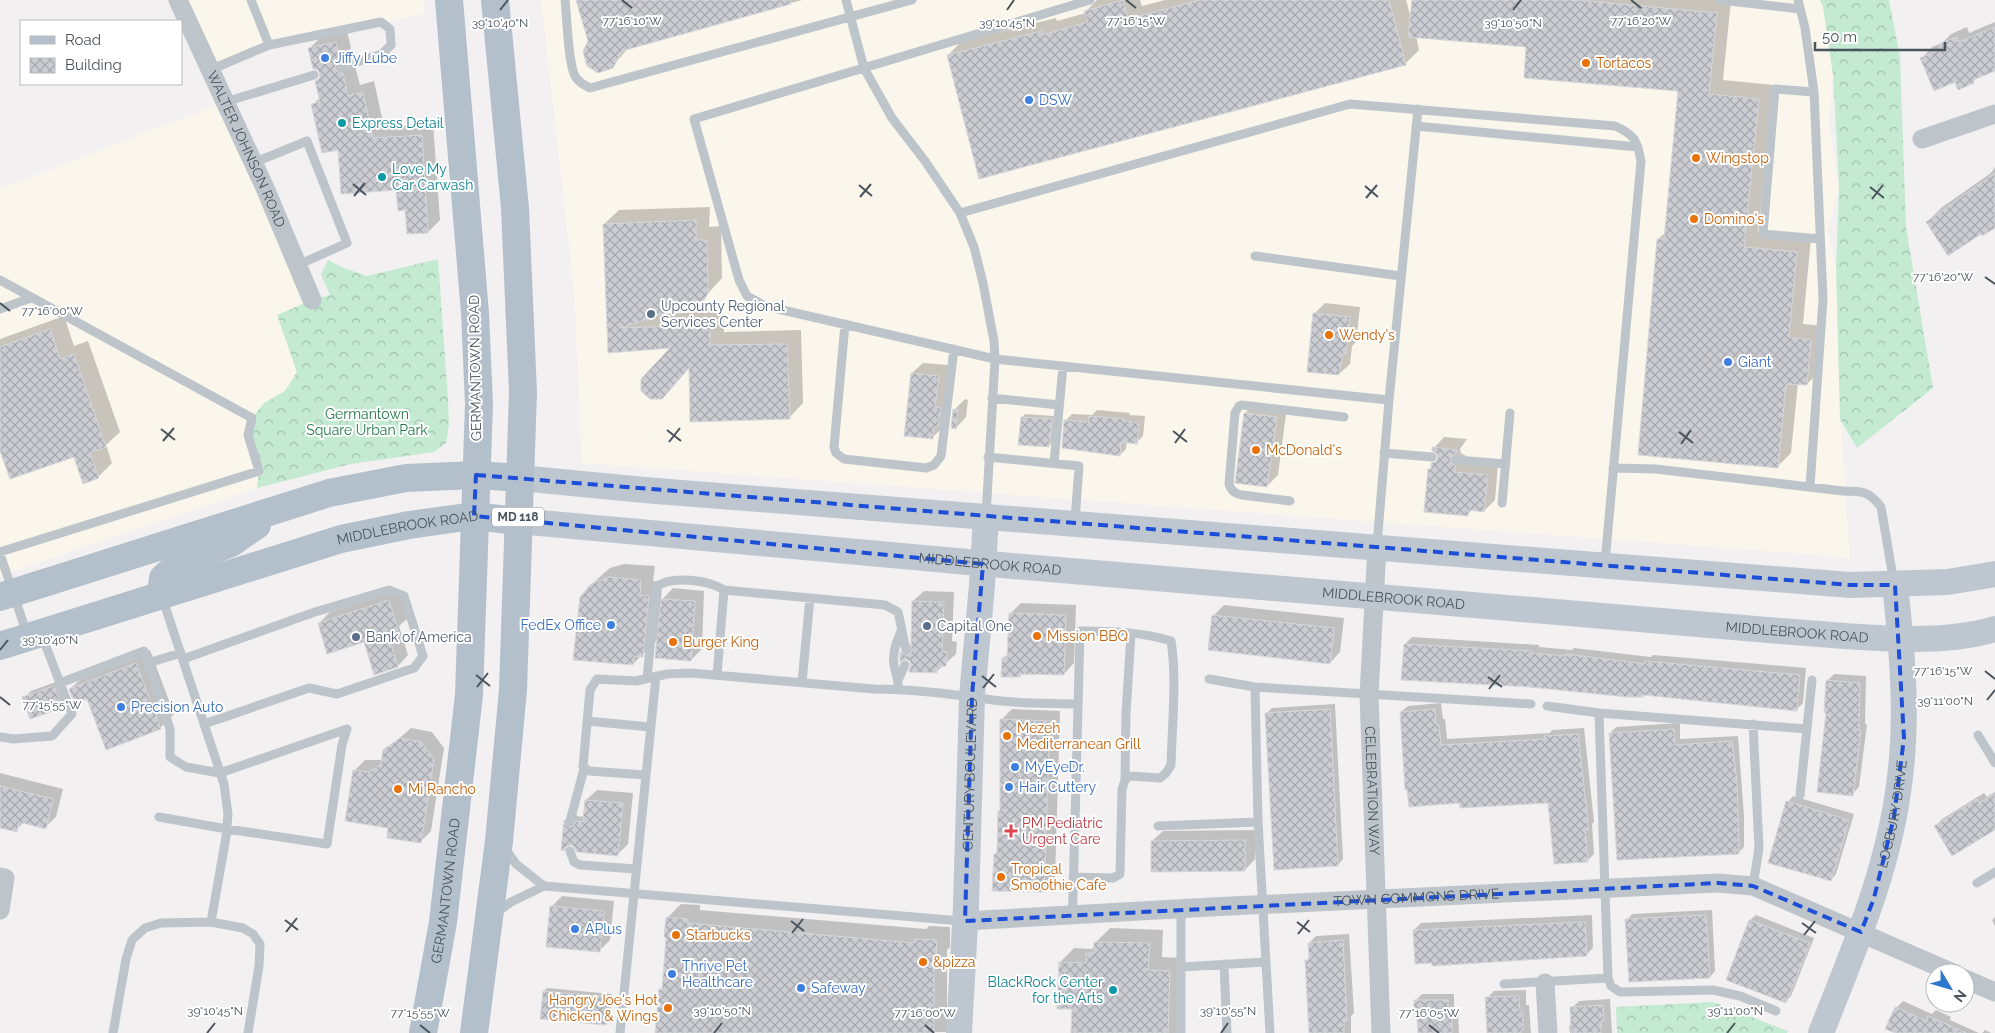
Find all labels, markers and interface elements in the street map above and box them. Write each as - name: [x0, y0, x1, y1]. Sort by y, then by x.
- text: 77°16'10"W: [602, 14, 662, 28]
- text: 77°16'15"W: [1107, 14, 1166, 28]
- text: 77°16'20"W: [1611, 14, 1672, 28]
- text: 39°10'40"N: [472, 16, 528, 30]
- text: 39°10'45"N: [979, 16, 1035, 30]
- text: 39°10'50"N: [1484, 16, 1542, 30]
- legend: [20, 20, 182, 85]
- scale bar: [1815, 20, 1945, 52]
- text: 50 m: [1822, 28, 1857, 46]
- text: Road: [65, 31, 101, 49]
- place label: Jiffy Lube: [335, 50, 397, 66]
- marker: Jiffy Lube: [319, 52, 331, 64]
- place label: Tortacos: [1596, 55, 1651, 71]
- text: Building: [65, 56, 122, 74]
- marker: Tortacos: [1580, 57, 1592, 69]
- street label: WALTER JOHNSON ROAD: [204, 68, 289, 230]
- place label: DSW: [1039, 92, 1072, 108]
- marker: DSW: [1023, 94, 1035, 106]
- place label: Express Detail: [352, 115, 444, 131]
- marker: Express Detail: [336, 117, 348, 129]
- place label: Wingstop: [1706, 150, 1769, 166]
- marker: Wingstop: [1690, 152, 1702, 164]
- place label: Love My Car Carwash: [392, 161, 473, 193]
- marker: Love My Car Carwash: [376, 171, 388, 183]
- place label: Domino's: [1704, 211, 1764, 227]
- marker: Domino's: [1688, 213, 1700, 225]
- text: 77°16'20"W: [1913, 270, 1974, 284]
- street label: GERMANTOWN ROAD: [466, 295, 484, 441]
- place label: Upcounty Regional Services Center: [661, 298, 785, 330]
- text: 77°16'00"W: [21, 304, 83, 318]
- marker: Upcounty Regional Services Center: [645, 308, 657, 320]
- place label: Wendy's: [1339, 327, 1395, 343]
- marker: Wendy's: [1323, 329, 1335, 341]
- place label: Giant: [1738, 354, 1772, 370]
- marker: Giant: [1722, 356, 1734, 368]
- park label: Germantown Square Urban Park: [306, 406, 428, 438]
- place label: McDonald's: [1266, 442, 1342, 458]
- marker: McDonald's: [1250, 444, 1262, 456]
- street label: MIDDLEBROOK ROAD: [335, 508, 479, 548]
- road number: MD 118: [492, 508, 544, 526]
- street label: MIDDLEBROOK ROAD: [918, 550, 1062, 578]
- street label: MIDDLEBROOK ROAD: [1322, 584, 1466, 612]
- place label: FedEx Office: [521, 617, 601, 633]
- place label: Capital One: [937, 618, 1012, 634]
- street label: MIDDLEBROOK ROAD: [1725, 618, 1869, 646]
- marker: FedEx Office: [605, 619, 617, 631]
- marker: Capital One: [921, 620, 933, 632]
- place label: Mission BBQ: [1047, 628, 1128, 644]
- place label: Bank of America: [366, 629, 472, 645]
- marker: Mission BBQ: [1031, 630, 1043, 642]
- marker: Bank of America: [350, 631, 362, 643]
- text: 39°10'40"N: [22, 633, 78, 647]
- place label: Burger King: [683, 634, 759, 650]
- marker: Burger King: [667, 636, 679, 648]
- text: 77°16'15"W: [1914, 664, 1973, 678]
- text: 39°11'00"N: [1917, 694, 1973, 708]
- street label: CENTURY BOULEVARD: [960, 697, 980, 851]
- text: 77°15'55"W: [23, 698, 82, 712]
- place label: Precision Auto: [131, 699, 223, 715]
- marker: Precision Auto: [115, 701, 127, 713]
- place label: Mezeh Mediterranean Grill: [1017, 720, 1141, 752]
- street label: CELEBRATION WAY: [1362, 726, 1383, 856]
- marker: Mezeh Mediterranean Grill: [1001, 730, 1013, 742]
- place label: MyEyeDr.: [1025, 759, 1085, 775]
- street label: LOCBURY DRIVE: [1874, 759, 1910, 870]
- marker: MyEyeDr.: [1009, 761, 1021, 773]
- place label: Hair Cuttery: [1019, 779, 1096, 795]
- place label: Mi Rancho: [408, 781, 476, 797]
- marker: Hair Cuttery: [1003, 781, 1015, 793]
- marker: Mi Rancho: [392, 783, 404, 795]
- place label: PM Pediatric Urgent Care: [1022, 815, 1103, 847]
- street label: GERMANTOWN ROAD: [428, 817, 463, 965]
- marker: PM Pediatric Urgent Care: [1004, 824, 1018, 838]
- place label: Tropical Smoothie Cafe: [1011, 861, 1106, 893]
- marker: Tropical Smoothie Cafe: [995, 871, 1007, 883]
- street label: TOWN COMMONS DRIVE: [1333, 885, 1500, 909]
- place label: APlus: [585, 921, 622, 937]
- marker: APlus: [569, 923, 581, 935]
- place label: Starbucks: [686, 927, 751, 943]
- marker: Starbucks: [670, 929, 682, 941]
- place label: &pizza: [933, 954, 975, 970]
- marker: &pizza: [917, 956, 929, 968]
- place label: Thrive Pet Healthcare: [682, 958, 753, 990]
- north arrow: [1925, 963, 1975, 1013]
- marker: Thrive Pet Healthcare: [666, 968, 678, 980]
- place label: BlackRock Center for the Arts: [988, 974, 1103, 1006]
- place label: Safeway: [811, 980, 866, 996]
- marker: Safeway: [795, 982, 807, 994]
- marker: BlackRock Center for the Arts: [1107, 984, 1119, 996]
- text: N: [1951, 987, 1970, 1005]
- place label: Hangry Joe's Hot Chicken & Wings: [549, 992, 658, 1024]
- marker: Hangry Joe's Hot Chicken & Wings: [662, 1002, 674, 1014]
- text: 39°10'45"N: [187, 1004, 243, 1018]
- text: 39°10'50"N: [693, 1004, 751, 1018]
- text: 39°10'55"N: [1200, 1004, 1256, 1018]
- text: 39°11'00"N: [1707, 1004, 1763, 1018]
- text: 77°15'55"W: [391, 1006, 450, 1020]
- text: 77°16'00"W: [894, 1006, 956, 1020]
- text: 77°16'05"W: [1399, 1006, 1460, 1020]

